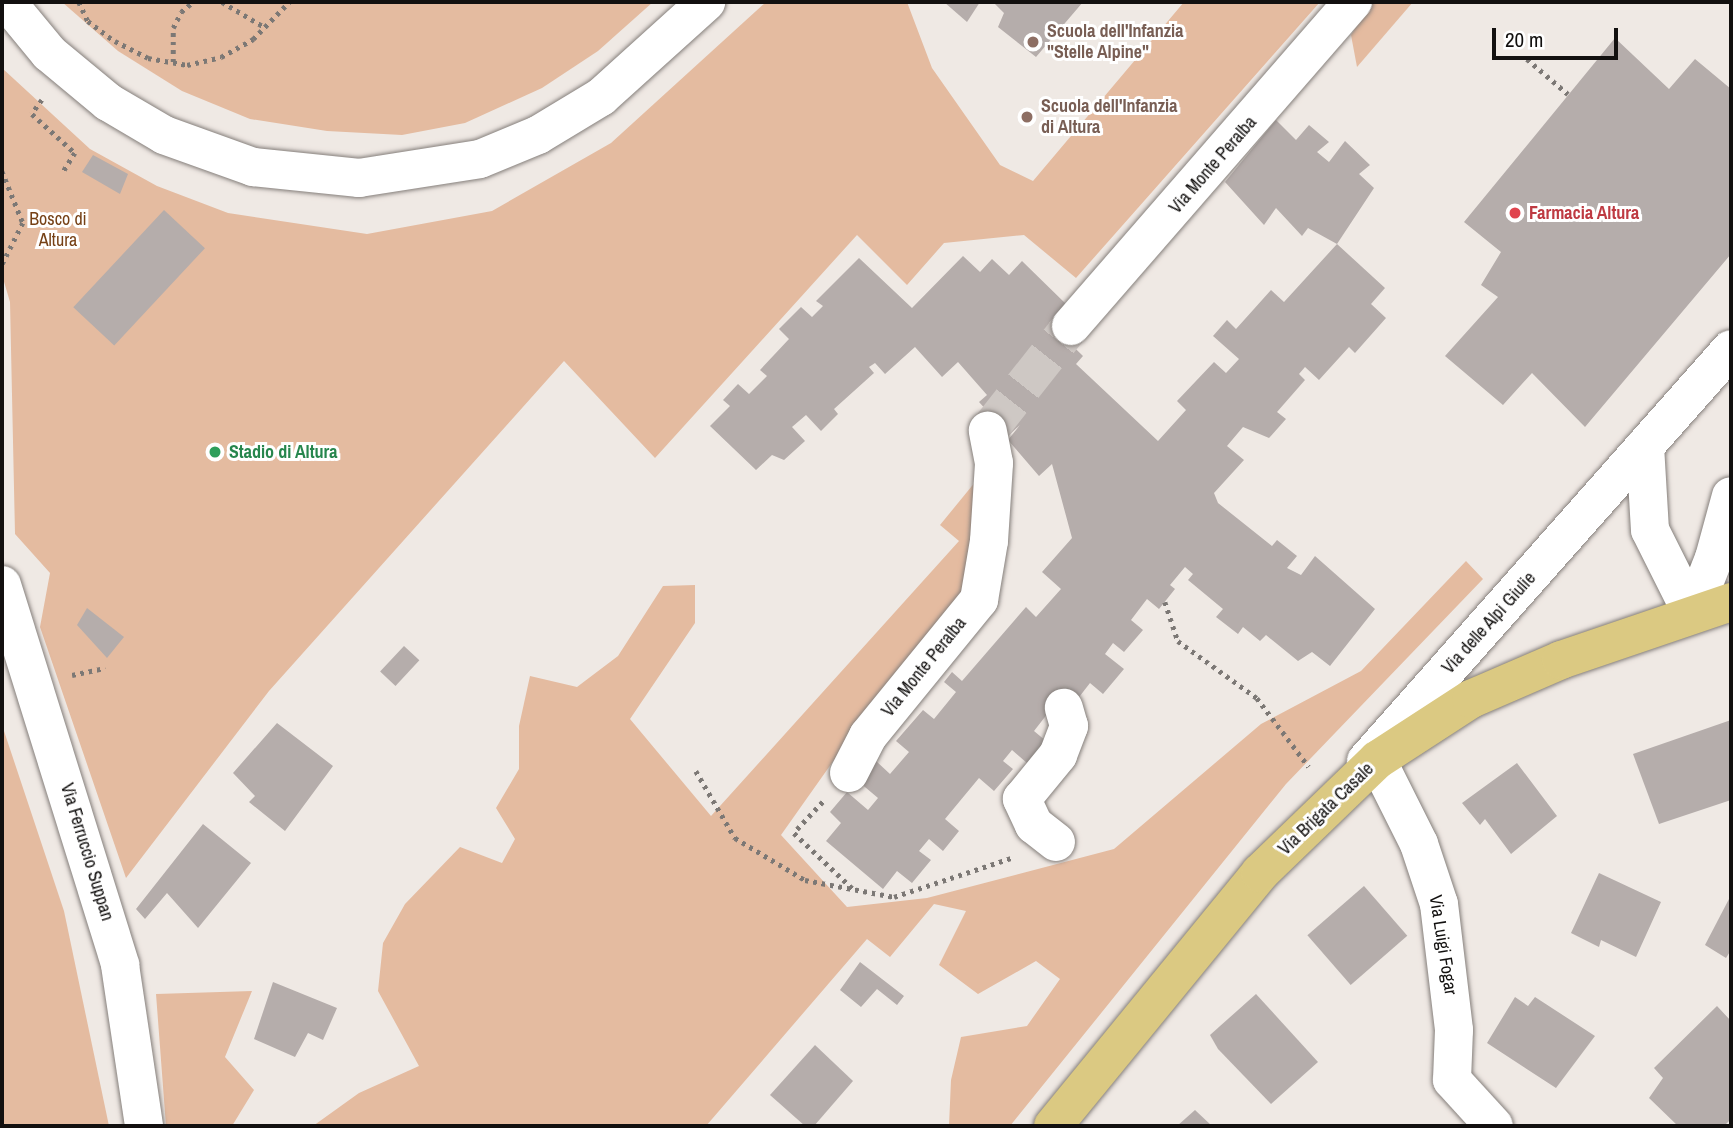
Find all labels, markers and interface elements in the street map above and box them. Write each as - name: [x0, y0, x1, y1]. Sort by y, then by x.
- scale bar: [1495, 14, 1621, 58]
- place label: Scuola dell'Infanzia "Stelle Alpine": [1047, 21, 1183, 64]
- text: 20 m: [1505, 25, 1543, 54]
- marker: Scuola dell'Infanzia "Stelle Alpine": [1025, 34, 1041, 50]
- place label: Scuola dell'Infanzia di Altura: [1041, 96, 1177, 138]
- marker: Scuola dell'Infanzia di Altura: [1019, 109, 1035, 125]
- street label: Via Monte Peralba: [1165, 112, 1261, 218]
- place label: Farmacia Altura: [1529, 202, 1640, 224]
- marker: Farmacia Altura: [1507, 205, 1523, 221]
- park label: Bosco di Altura: [29, 209, 87, 252]
- place label: Stadio di Altura: [229, 441, 338, 463]
- marker: Stadio di Altura: [207, 444, 223, 460]
- street label: Via delle Alpi Giulie: [1437, 567, 1541, 679]
- street label: Via Monte Peralba: [877, 613, 971, 721]
- street label: Via Brigata Casale: [1274, 758, 1378, 860]
- street label: Via Ferruccio Suppan: [56, 781, 118, 923]
- street label: Via Luigi Fogar: [1424, 894, 1462, 996]

